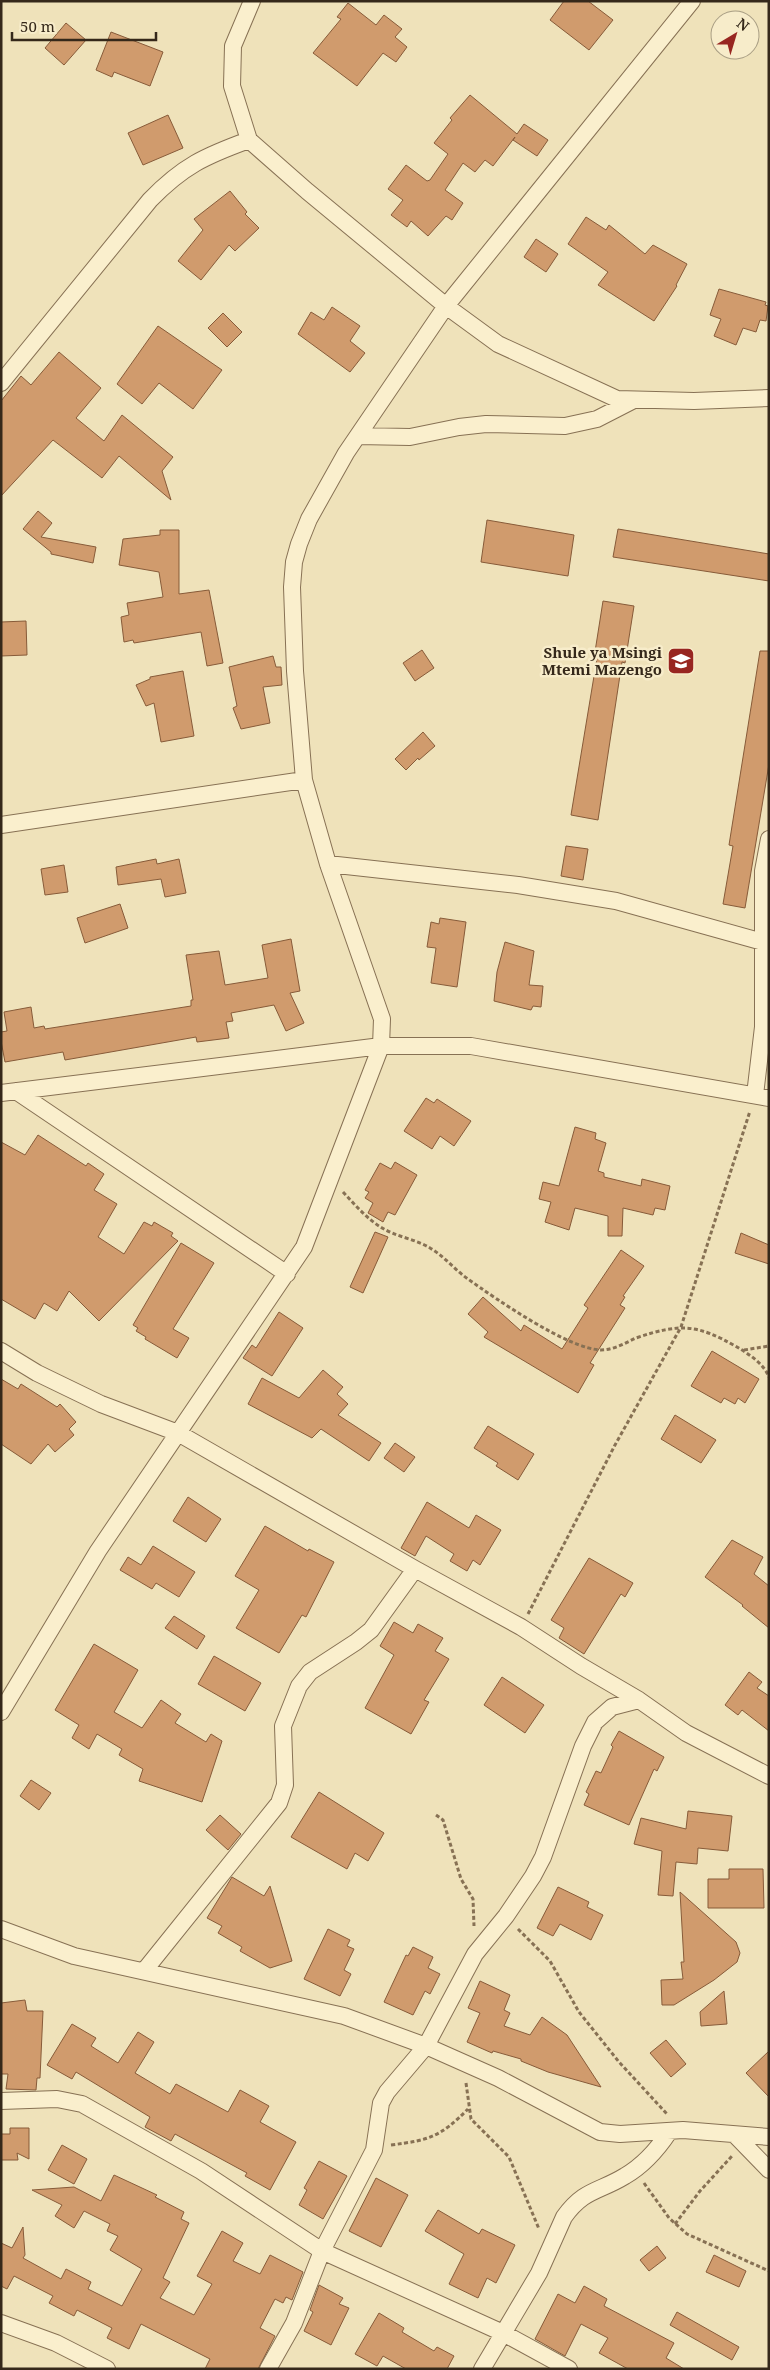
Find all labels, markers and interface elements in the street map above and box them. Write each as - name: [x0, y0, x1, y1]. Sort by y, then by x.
- scale bar: [12, 10, 156, 42]
- north arrow: [710, 10, 760, 60]
- text: N: [733, 13, 754, 35]
- text: 50 m: [20, 16, 55, 36]
- place label: Shule ya Msingi Mtemi Mazengo: [542, 642, 663, 679]
- school or university icon: Shule ya Msingi Mtemi Mazengo: [666, 646, 696, 676]

